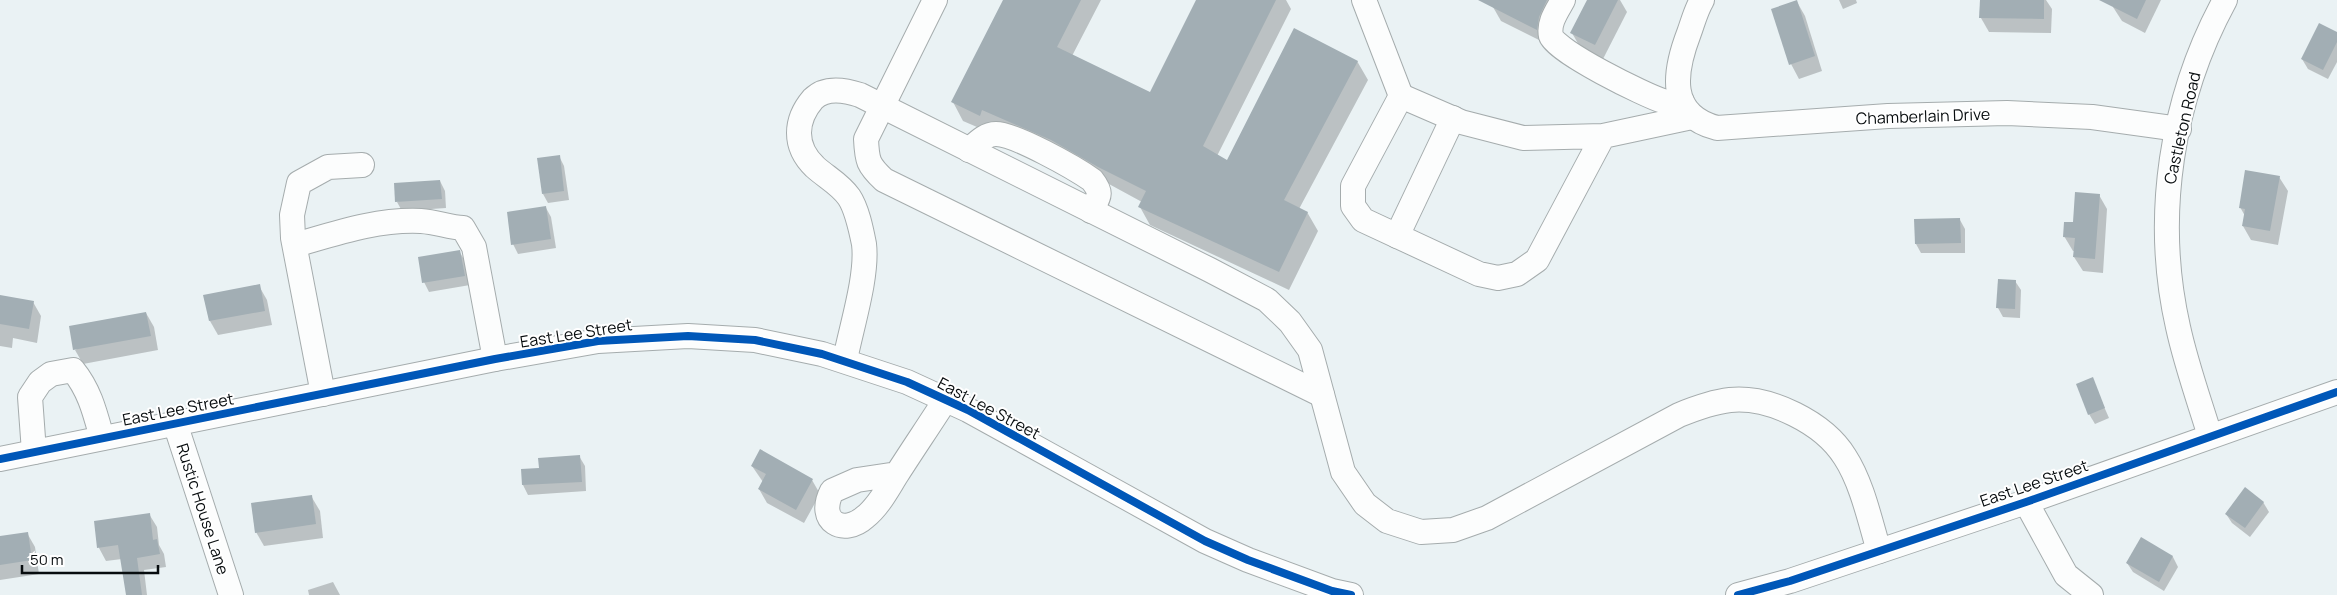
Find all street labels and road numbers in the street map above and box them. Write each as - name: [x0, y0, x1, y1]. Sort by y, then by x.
- street label: Castleton Road: [2158, 70, 2206, 186]
- street label: Chamberlain Drive: [1855, 103, 1991, 129]
- street label: East Lee Street: [518, 313, 634, 353]
- street label: East Lee Street: [934, 372, 1044, 444]
- street label: East Lee Street: [120, 387, 236, 431]
- street label: Rustic House Lane: [171, 440, 235, 578]
- street label: East Lee Street: [1977, 454, 2091, 512]

